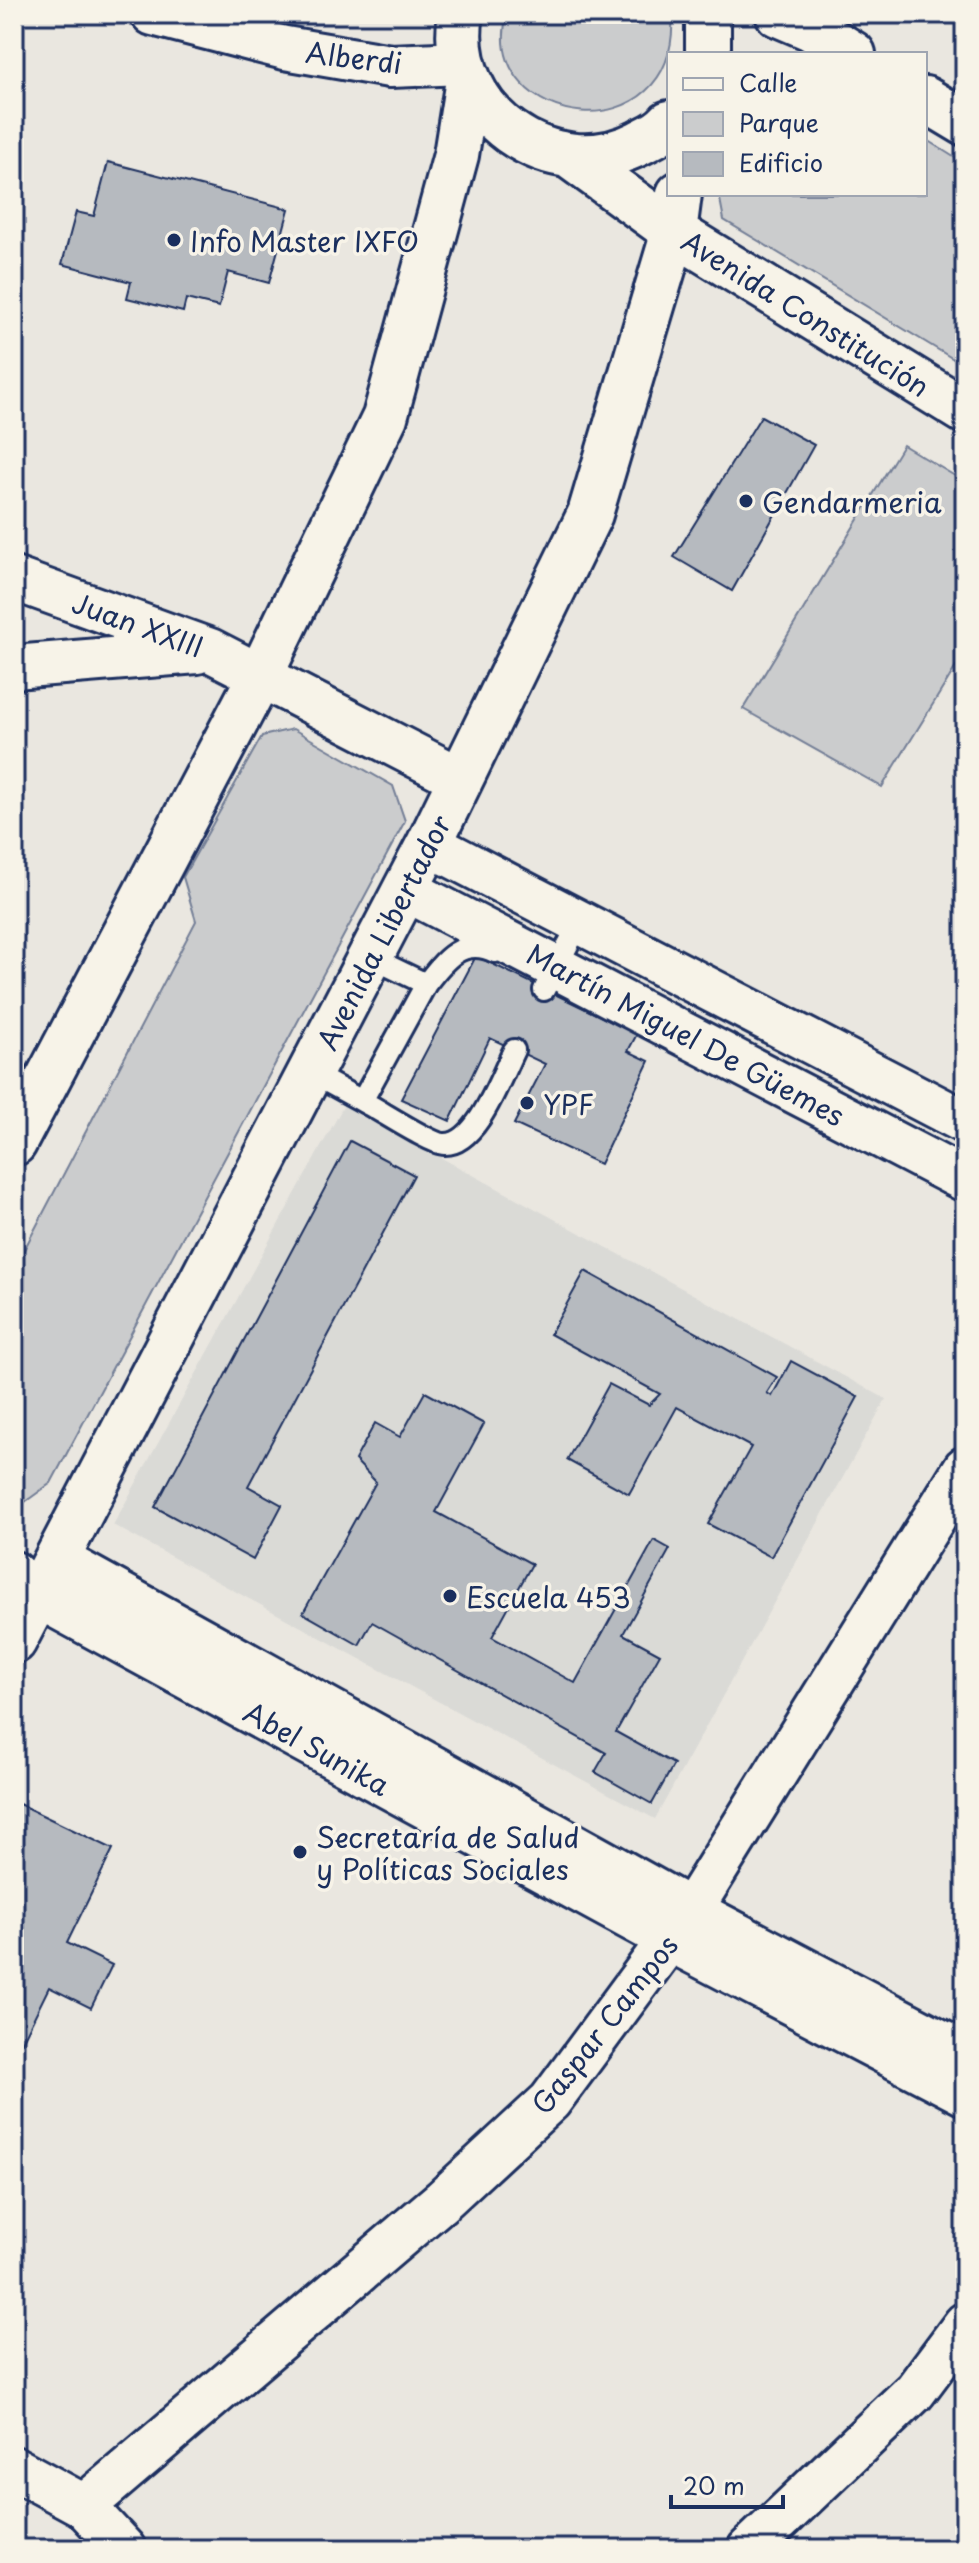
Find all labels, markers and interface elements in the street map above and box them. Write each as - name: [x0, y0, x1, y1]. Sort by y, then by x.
- street label: Alberdi: [303, 30, 405, 84]
- legend: [667, 52, 927, 196]
- text: Calle: [739, 64, 797, 100]
- text: Parque: [739, 104, 819, 140]
- text: Edificio: [739, 144, 823, 180]
- place label: Info Master IXFO: [190, 219, 419, 262]
- street label: Avenida Constitución: [674, 219, 938, 407]
- marker: Info Master IXFO: [165, 231, 183, 249]
- place label: Gendarmeria: [762, 480, 942, 523]
- marker: Gendarmeria: [737, 492, 755, 510]
- street label: Juan XXIII: [66, 580, 210, 668]
- street label: Avenida Libertador: [305, 807, 461, 1057]
- street label: Martín Miguel De Güemes: [520, 932, 852, 1136]
- place label: YPF: [543, 1082, 594, 1125]
- marker: YPF: [518, 1094, 536, 1112]
- place label: Escuela 453: [466, 1575, 631, 1618]
- marker: Escuela 453: [441, 1587, 459, 1605]
- street label: Abel Sunika: [236, 1690, 398, 1806]
- place label: Secretaría de Salud y Políticas Sociales: [316, 1815, 580, 1890]
- marker: Secretaría de Salud y Políticas Sociales: [291, 1843, 309, 1861]
- street label: Gaspar Campos: [520, 1925, 688, 2123]
- scale bar: [671, 2459, 783, 2509]
- text: 20 m: [683, 2467, 745, 2503]

